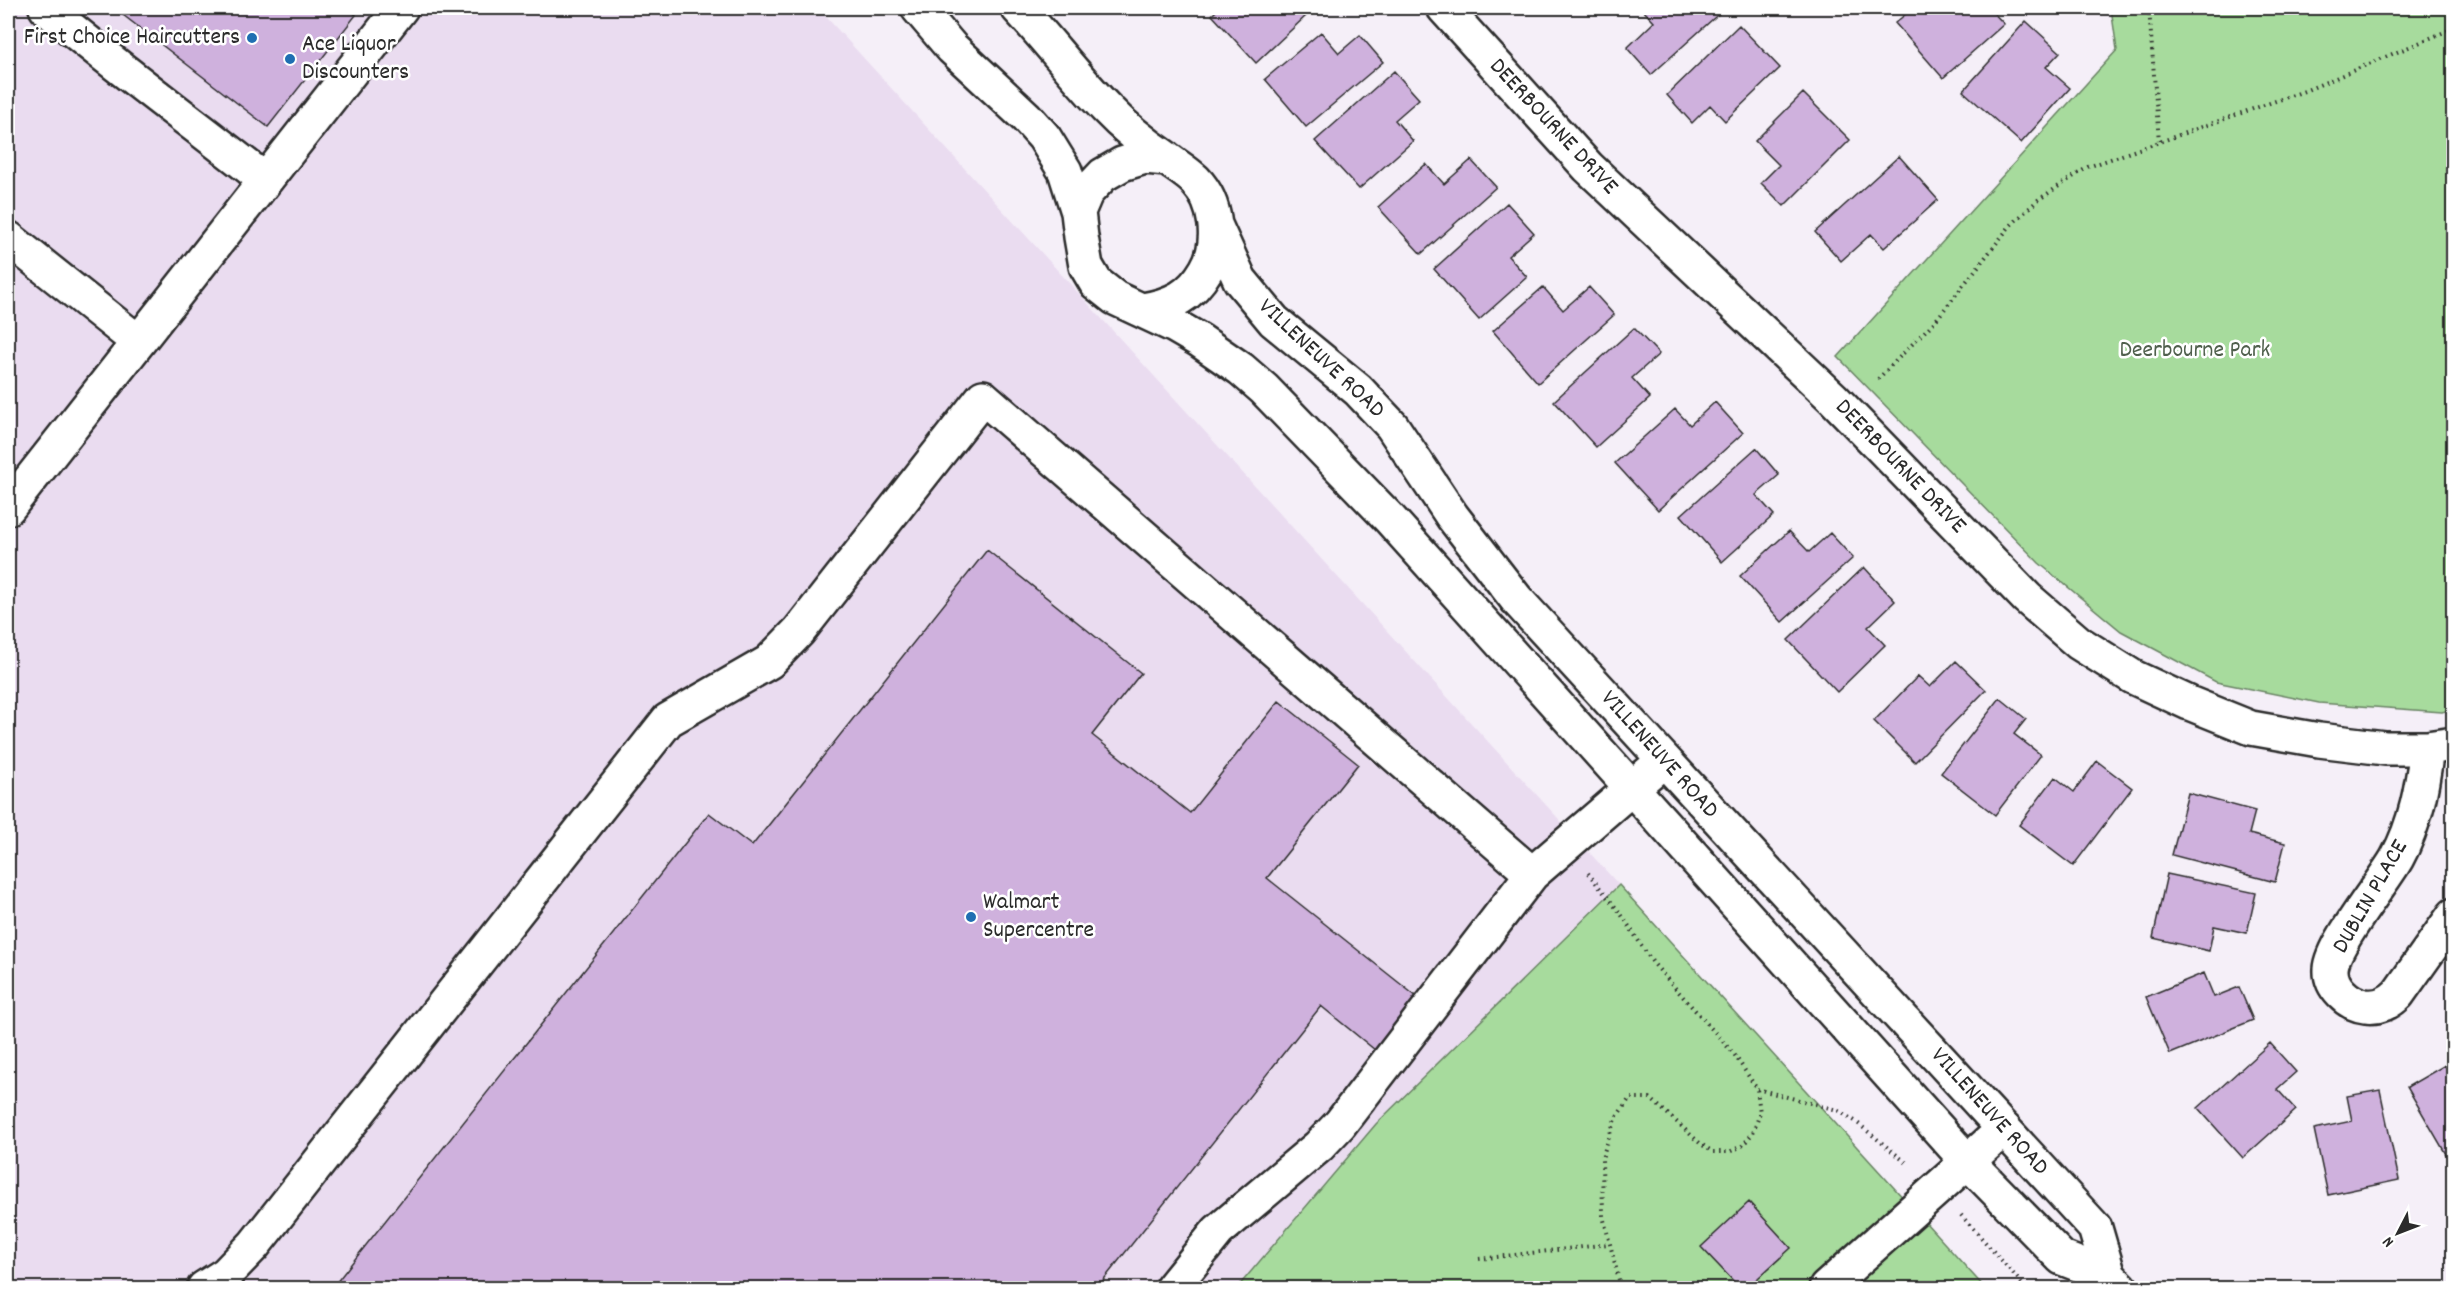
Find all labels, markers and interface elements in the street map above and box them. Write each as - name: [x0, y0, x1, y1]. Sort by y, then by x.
- place label: First Choice Haircutters: [24, 21, 240, 55]
- place label: Ace Liquor Discounters: [302, 28, 409, 90]
- marker: First Choice Haircutters: [245, 31, 259, 45]
- street label: DEERBOURNE DRIVE: [1480, 51, 1626, 203]
- marker: Ace Liquor Discounters: [283, 52, 297, 66]
- street label: VILLENEUVE ROAD: [1250, 291, 1392, 427]
- park label: Deerbourne Park: [2120, 334, 2270, 368]
- street label: DEERBOURNE DRIVE: [1826, 392, 1974, 542]
- street label: VILLENEUVE ROAD: [1592, 683, 1726, 827]
- street label: DUBLIN PLACE: [2325, 834, 2417, 960]
- place label: Walmart Supercentre: [983, 886, 1094, 948]
- marker: Walmart Supercentre: [964, 910, 978, 924]
- street label: VILLENEUVE ROAD: [1922, 1040, 2056, 1184]
- north arrow: [2368, 1203, 2428, 1263]
- text: N: [2377, 1231, 2400, 1252]

